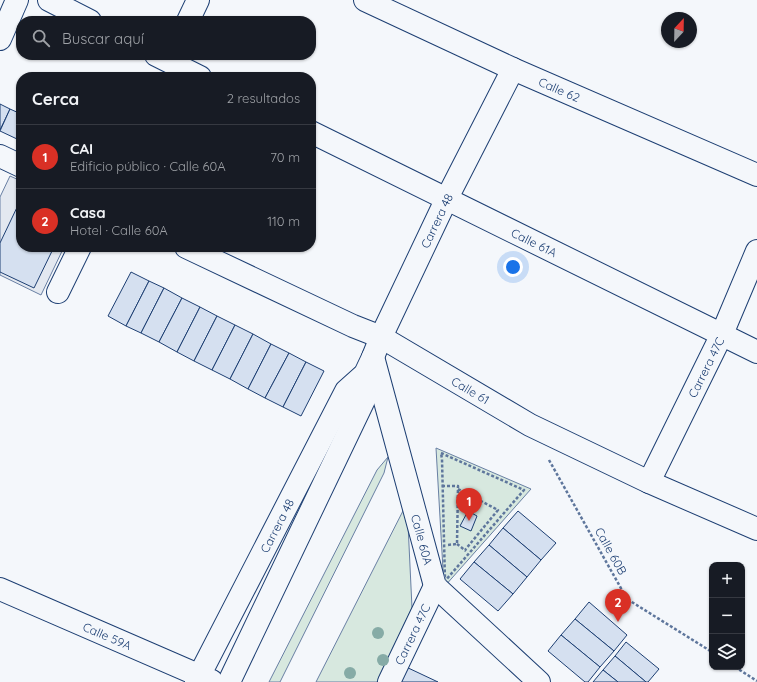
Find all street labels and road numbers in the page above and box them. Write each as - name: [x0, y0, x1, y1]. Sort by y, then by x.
- street label: Calle 62: [536, 74, 583, 105]
- street label: Carrera 48: [417, 191, 456, 250]
- street label: Calle 61A: [509, 225, 560, 260]
- street label: Carrera 47C: [684, 334, 727, 400]
- street label: Calle 61: [449, 373, 492, 407]
- street label: Carrera 48: [257, 496, 297, 555]
- street label: Calle 60A: [408, 512, 436, 567]
- street label: Calle 60B: [592, 525, 630, 578]
- street label: Carrera 47C: [391, 601, 433, 667]
- street label: Calle 59A: [81, 618, 134, 653]

